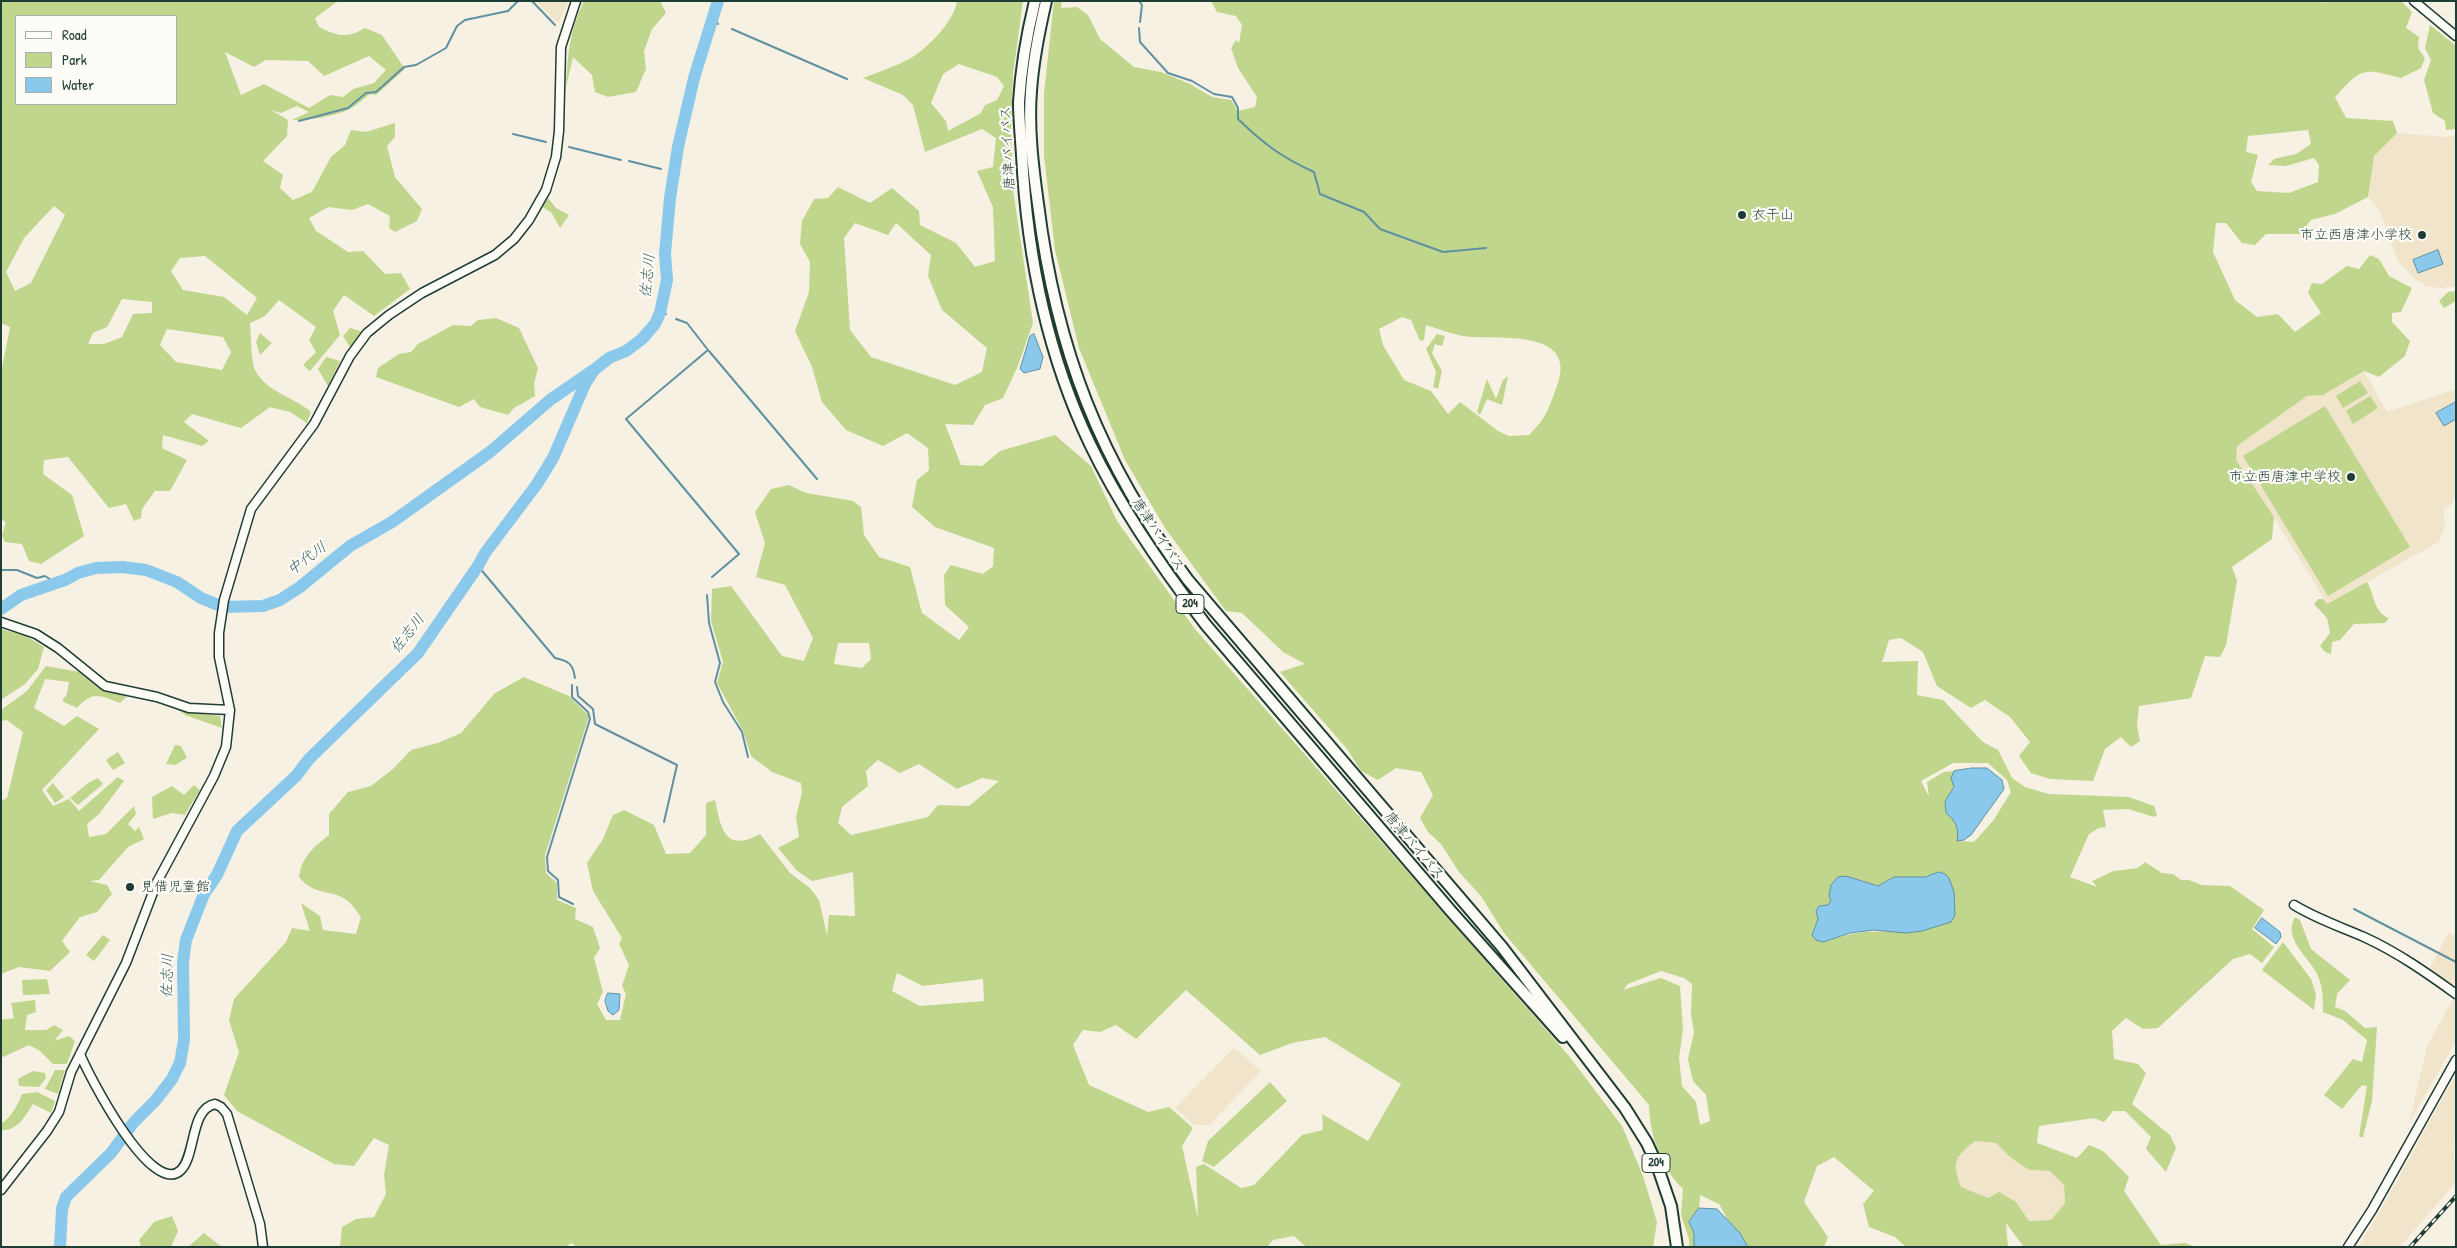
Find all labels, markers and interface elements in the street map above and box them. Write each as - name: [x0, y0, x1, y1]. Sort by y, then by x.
- legend: [15, 15, 178, 105]
- text: Road: [62, 24, 87, 45]
- text: Park: [62, 49, 87, 70]
- text: Water: [62, 74, 94, 95]
- street label: 唐津バイパス: [997, 106, 1019, 190]
- place label: 衣干山: [1752, 207, 1794, 223]
- marker: 衣干山: [1736, 209, 1748, 221]
- place label: 市立西唐津小学校: [2300, 227, 2412, 243]
- marker: 市立西唐津小学校: [2416, 229, 2428, 241]
- water label: 佐志川: [637, 253, 659, 299]
- place label: 市立西唐津中学校: [2229, 469, 2341, 485]
- marker: 市立西唐津中学校: [2345, 471, 2357, 483]
- street label: 唐津バイパス: [1128, 495, 1188, 575]
- water label: 中代川: [284, 538, 330, 580]
- road number: 204: [1176, 594, 1204, 614]
- water label: 佐志川: [387, 611, 429, 657]
- street label: 唐津バイパス: [1381, 808, 1447, 884]
- place label: 見借児童館: [140, 879, 210, 895]
- marker: 見借児童館: [124, 881, 136, 893]
- water label: 佐志川: [159, 953, 177, 999]
- road number: 204: [1642, 1154, 1670, 1172]

